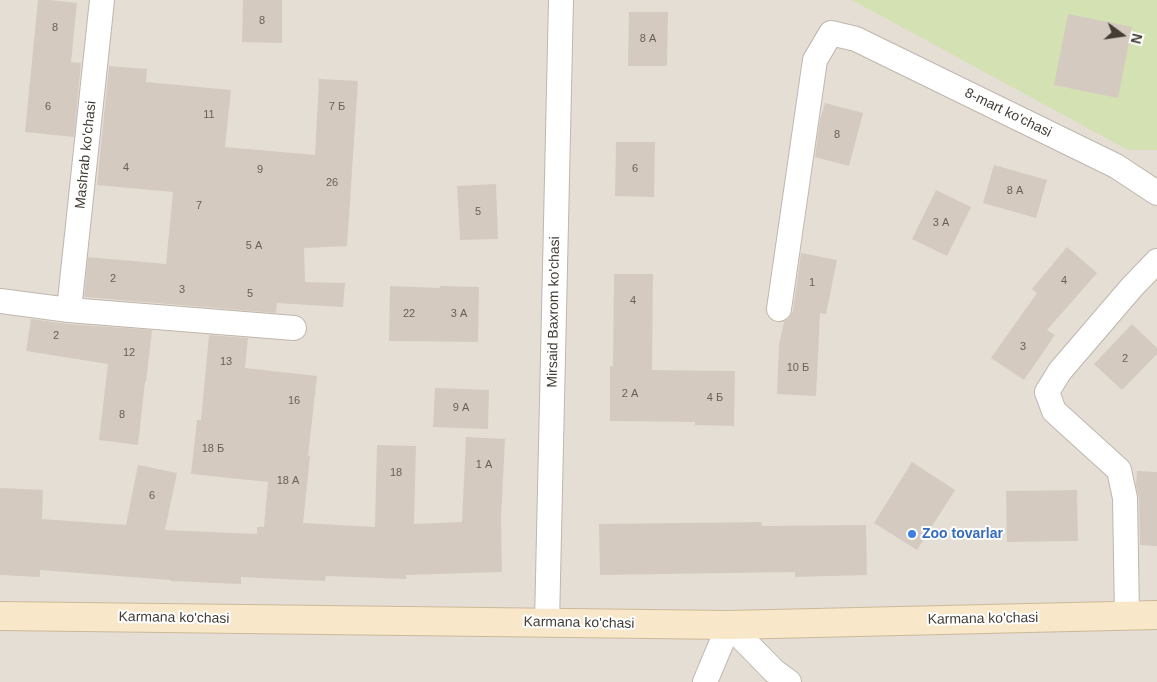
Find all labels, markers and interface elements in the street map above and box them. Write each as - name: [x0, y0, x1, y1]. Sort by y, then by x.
- north arrow: [1097, 10, 1147, 60]
- house number: 8: [259, 14, 265, 28]
- house number: 8: [52, 21, 58, 35]
- house number: 8 А: [640, 32, 656, 46]
- text: N: [1128, 32, 1146, 45]
- street label: 8-mart ko'chasi: [962, 85, 1054, 141]
- house number: 6: [45, 100, 51, 114]
- street label: Mashrab ko'chasi: [72, 100, 100, 210]
- house number: 7 Б: [329, 100, 345, 114]
- house number: 11: [203, 108, 215, 122]
- house number: 8: [834, 128, 840, 142]
- house number: 4: [123, 161, 129, 175]
- house number: 6: [632, 162, 638, 176]
- house number: 9: [257, 163, 263, 177]
- house number: 26: [326, 176, 338, 190]
- house number: 8 А: [1007, 184, 1023, 198]
- house number: 7: [196, 199, 202, 213]
- house number: 5: [475, 205, 481, 219]
- house number: 3 А: [933, 216, 949, 230]
- street label: Mirsaid Baxrom ko'chasi: [544, 236, 564, 388]
- house number: 5 А: [246, 239, 262, 253]
- house number: 2: [110, 272, 116, 286]
- house number: 4: [1061, 274, 1067, 288]
- house number: 1: [809, 276, 815, 290]
- house number: 3: [179, 283, 185, 297]
- house number: 5: [247, 287, 253, 301]
- house number: 4: [630, 294, 636, 308]
- house number: 22: [403, 307, 415, 321]
- house number: 3 А: [451, 307, 467, 321]
- house number: 2: [53, 329, 59, 343]
- house number: 3: [1020, 340, 1026, 354]
- house number: 12: [123, 346, 135, 360]
- house number: 2: [1122, 352, 1128, 366]
- house number: 13: [220, 355, 232, 369]
- house number: 10 Б: [787, 361, 809, 375]
- house number: 2 А: [622, 387, 638, 401]
- house number: 4 Б: [707, 391, 723, 405]
- house number: 16: [288, 394, 300, 408]
- house number: 9 А: [453, 401, 469, 415]
- house number: 8: [119, 408, 125, 422]
- house number: 18 Б: [202, 442, 224, 456]
- house number: 1 А: [476, 458, 492, 472]
- house number: 18: [390, 466, 402, 480]
- house number: 18 А: [277, 474, 299, 488]
- house number: 6: [149, 489, 155, 503]
- place label: Zoo tovarlar: [922, 526, 1003, 542]
- marker: Zoo tovarlar: [906, 528, 918, 540]
- street label: Karmana ko'chasi: [118, 609, 230, 627]
- street label: Karmana ko'chasi: [927, 610, 1039, 628]
- street label: Karmana ko'chasi: [523, 614, 635, 632]

